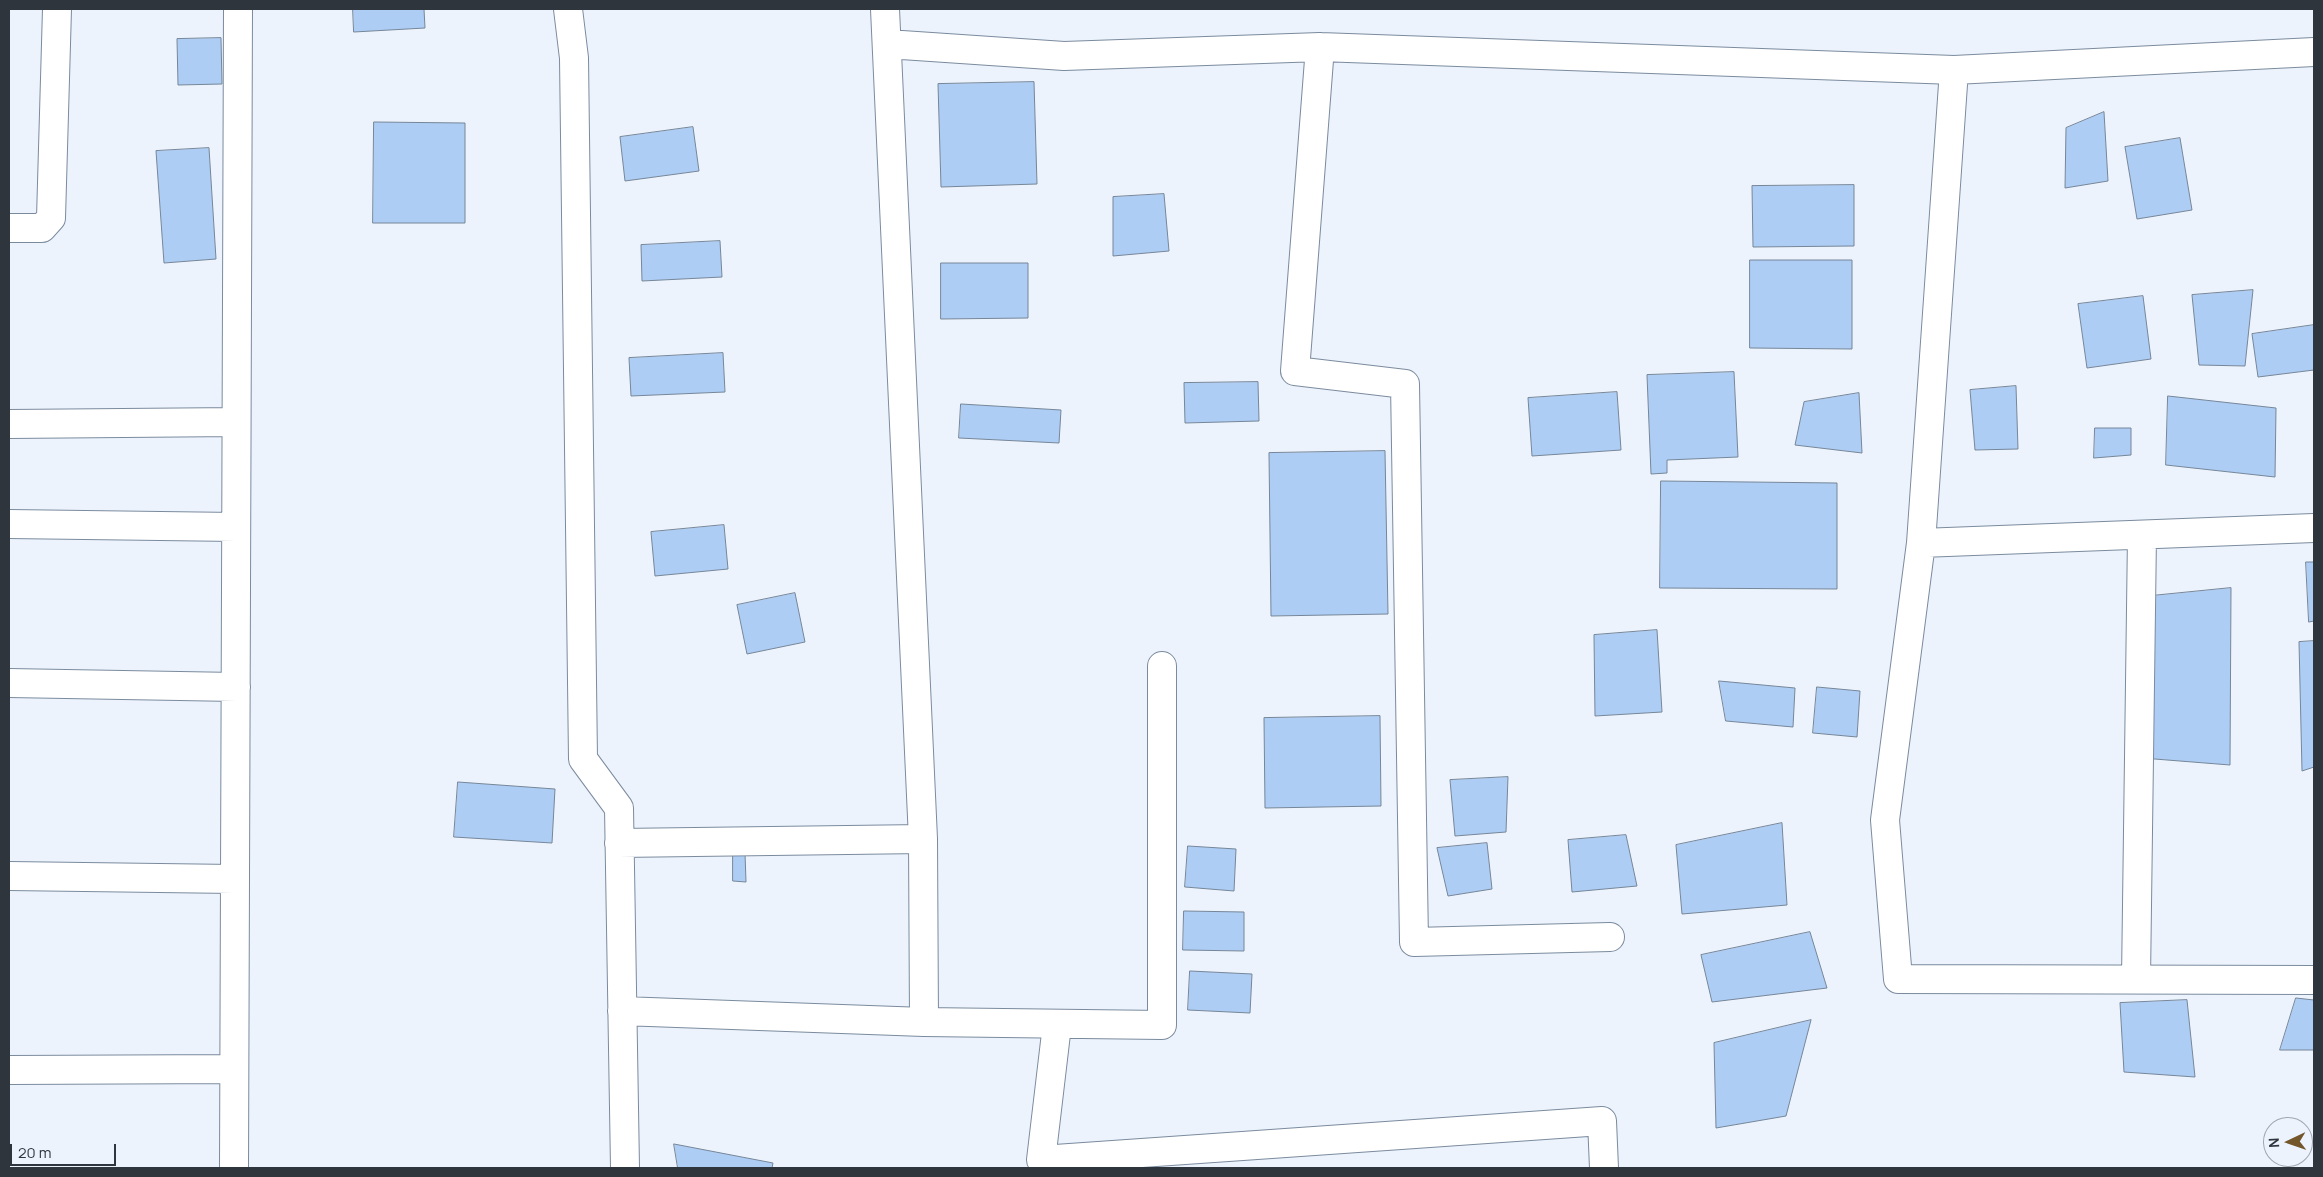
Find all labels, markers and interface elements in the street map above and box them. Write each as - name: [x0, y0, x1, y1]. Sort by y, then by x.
- north arrow: [2263, 1117, 2313, 1167]
- scale bar: [12, 1134, 119, 1166]
- text: N: [2264, 1137, 2283, 1148]
- text: 20 m: [18, 1142, 51, 1163]

